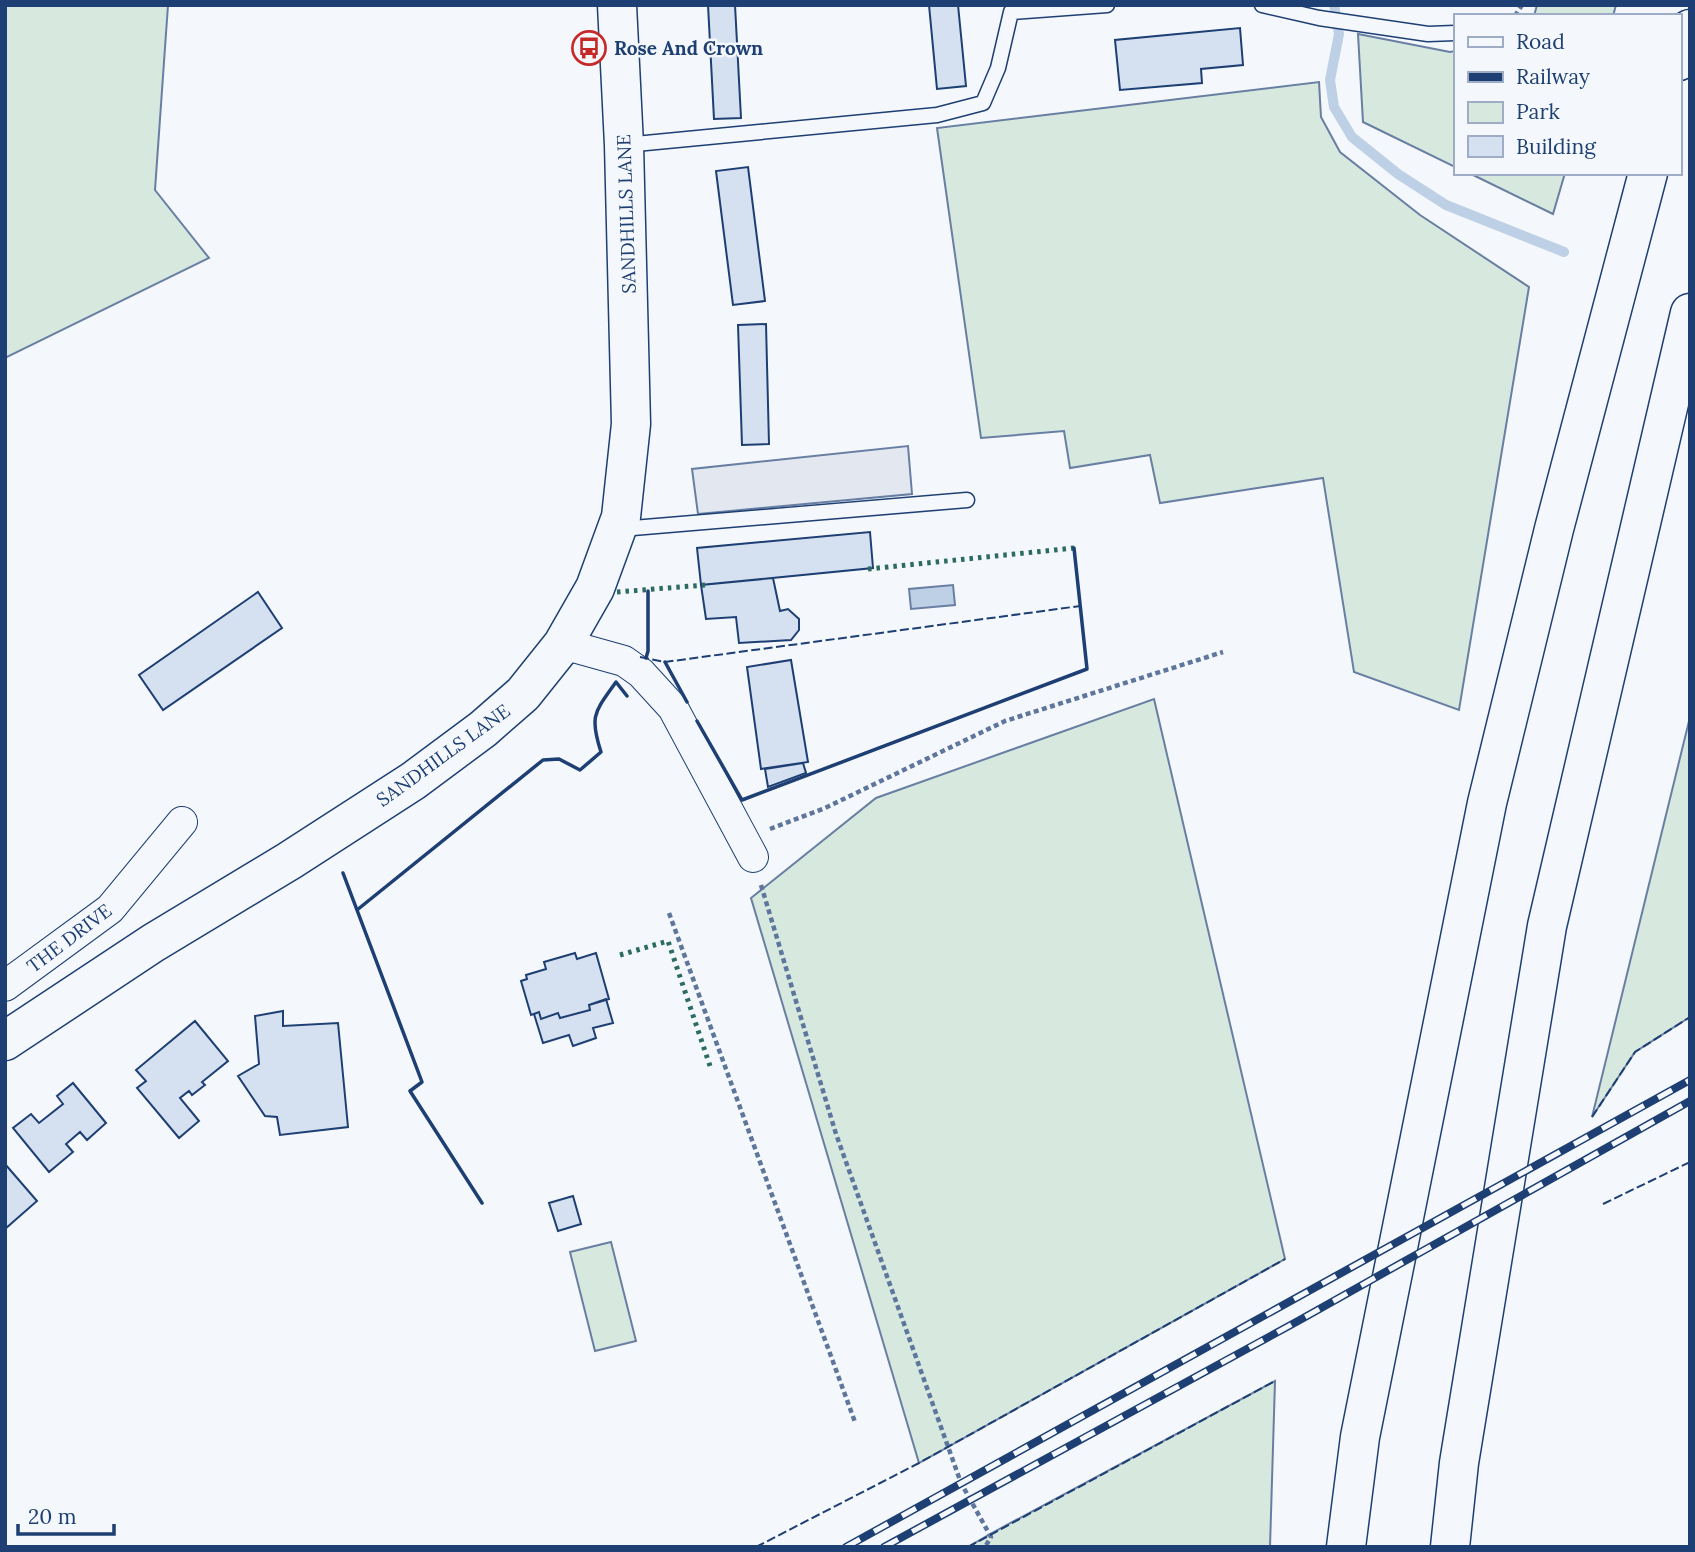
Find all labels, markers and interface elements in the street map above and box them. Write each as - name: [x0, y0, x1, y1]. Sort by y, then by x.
- legend: [1454, 14, 1681, 175]
- text: Road: [1516, 28, 1565, 55]
- bus stop icon: Rose And Crown: [570, 29, 608, 67]
- place label: Rose And Crown: [614, 36, 763, 60]
- text: Railway: [1516, 63, 1590, 90]
- text: Park: [1516, 98, 1560, 125]
- text: Building: [1516, 133, 1596, 160]
- street label: SANDHILLS LANE: [611, 134, 641, 294]
- street label: SANDHILLS LANE: [371, 698, 515, 812]
- street label: THE DRIVE: [22, 898, 116, 978]
- scale bar: [18, 1492, 114, 1536]
- text: 20 m: [28, 1503, 77, 1530]

